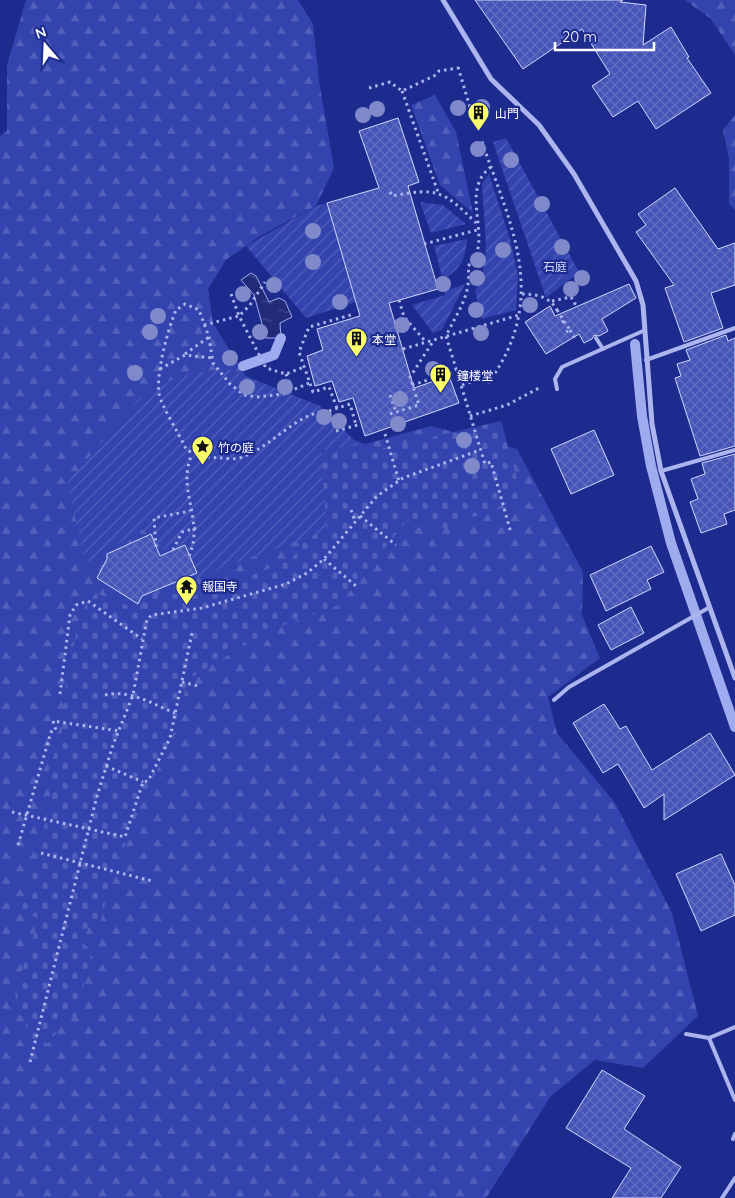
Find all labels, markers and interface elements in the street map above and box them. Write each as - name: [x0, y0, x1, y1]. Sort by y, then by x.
- north arrow: [20, 20, 70, 70]
- scale bar: [555, 20, 654, 52]
- text: N: [33, 23, 49, 43]
- text: 20 m: [562, 27, 597, 46]
- building icon: 山門: [467, 101, 491, 132]
- place label: 山門: [495, 106, 519, 121]
- park label: 石庭: [543, 259, 567, 274]
- building icon: 本堂: [344, 327, 368, 358]
- place label: 本堂: [372, 332, 396, 347]
- building icon: 鐘楼堂: [429, 363, 453, 394]
- place label: 鐘楼堂: [457, 368, 493, 383]
- place icon: 竹の庭: [190, 435, 214, 466]
- place label: 竹の庭: [218, 440, 254, 455]
- temple icon: 報国寺: [174, 574, 198, 605]
- place label: 報国寺: [202, 579, 238, 594]

